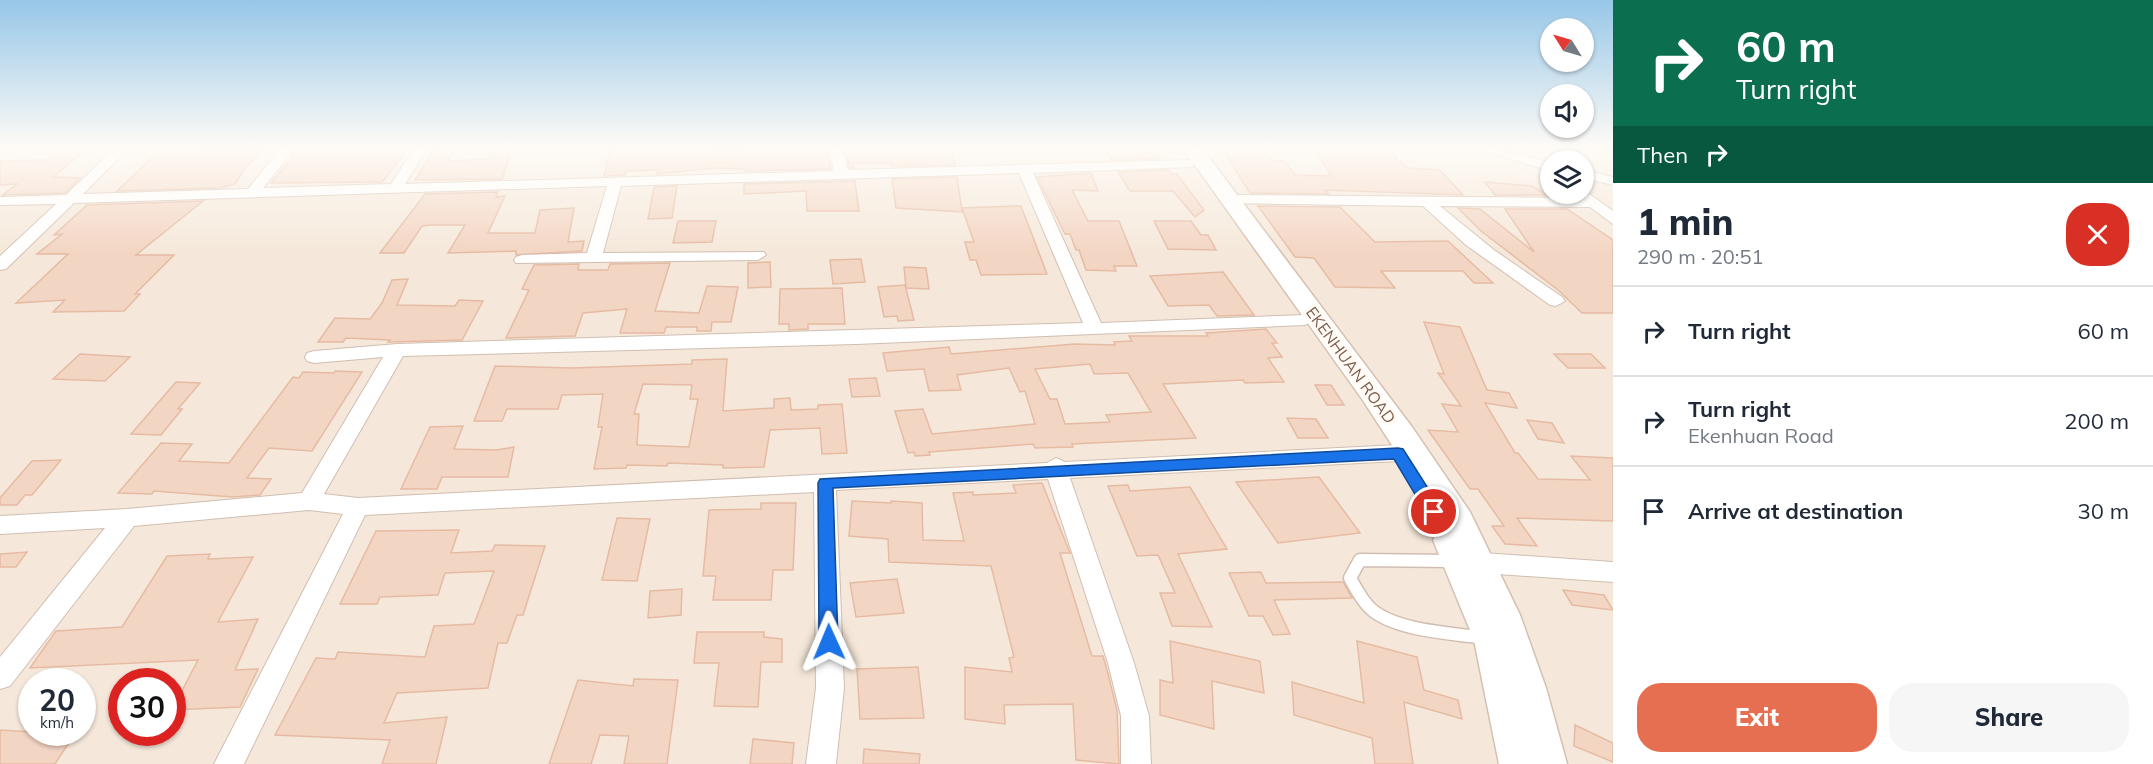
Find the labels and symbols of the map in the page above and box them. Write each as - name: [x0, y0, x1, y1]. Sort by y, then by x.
- north arrow: [1540, 18, 1594, 72]
- street label: EKENHUAN ROAD: [1302, 303, 1400, 427]
- pin: [1408, 486, 1459, 537]
- position arrow: [797, 610, 861, 674]
- speed limit sign: 30: [108, 668, 186, 746]

